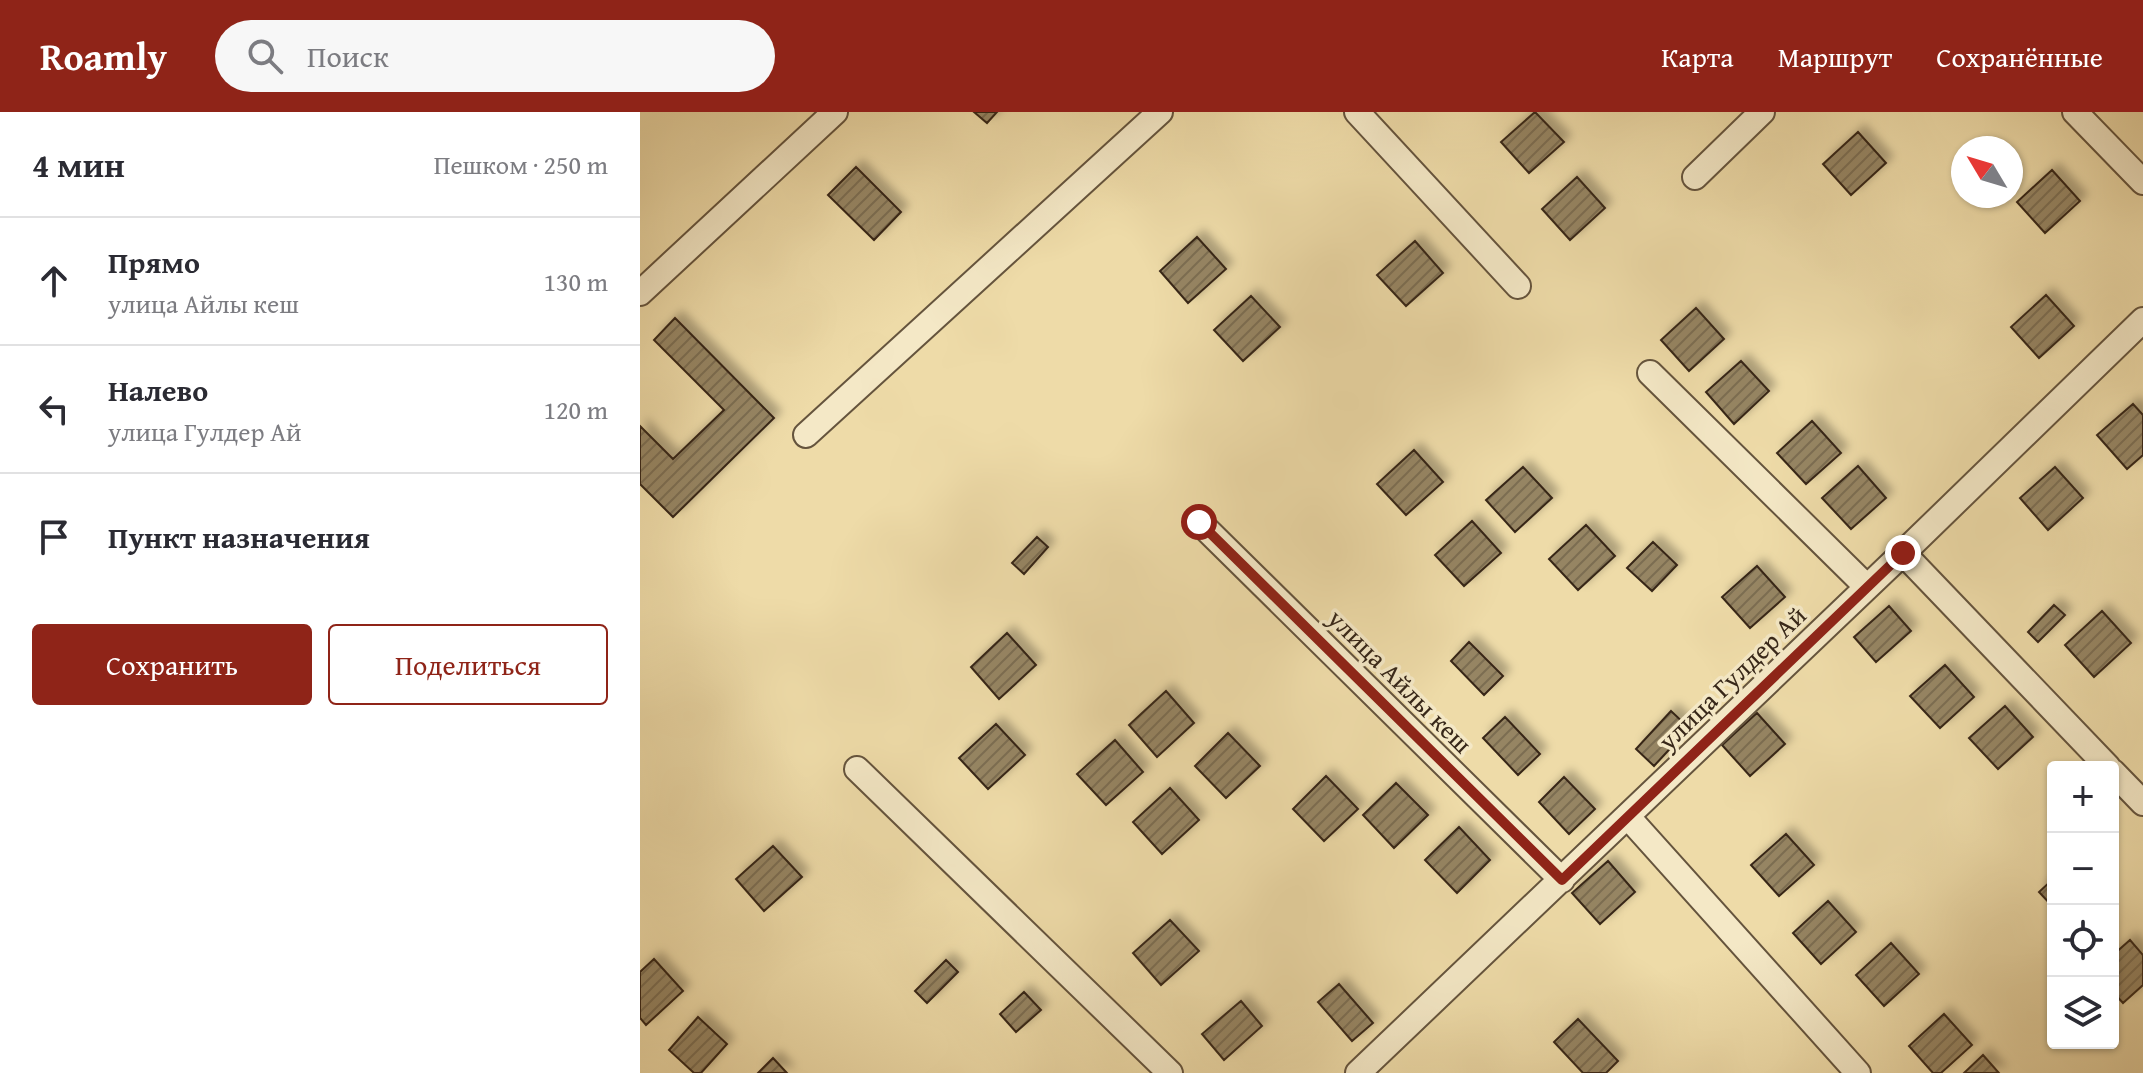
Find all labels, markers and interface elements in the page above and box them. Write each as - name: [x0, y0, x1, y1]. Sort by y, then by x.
- search box: [215, 20, 775, 92]
- text: Roamly: [40, 28, 167, 84]
- icon: search: [243, 34, 287, 78]
- text: Поиск: [307, 34, 389, 78]
- text: Карта: [1661, 36, 1734, 77]
- text: Маршрут: [1778, 36, 1892, 77]
- text: Сохранённые: [1936, 36, 2103, 77]
- north arrow: [1951, 136, 2023, 208]
- text: 4 мин: [32, 140, 125, 189]
- text: Пешком · 250 m: [434, 145, 608, 184]
- text: Прямо: [108, 240, 200, 284]
- icon: ahead: [32, 259, 76, 303]
- text: 130 m: [543, 262, 608, 301]
- text: улица Айлы кеш: [108, 284, 299, 323]
- text: Налево: [108, 368, 208, 412]
- icon: left: [32, 387, 76, 431]
- text: 120 m: [543, 390, 608, 429]
- text: улица Гулдер Ай: [108, 412, 301, 451]
- route start: [1181, 504, 1217, 540]
- icon: arrive: [32, 515, 76, 559]
- text: Пункт назначения: [108, 515, 370, 559]
- route end: [1885, 535, 1921, 571]
- street label: улица Гулдер Ай: [1648, 596, 1815, 760]
- street label: улица Айлы кеш: [1318, 599, 1482, 762]
- button: Сохранить: [32, 624, 312, 705]
- button: Поделиться: [328, 624, 608, 705]
- map controls: [2047, 761, 2119, 1049]
- button: +: [2047, 761, 2119, 833]
- button: −: [2047, 833, 2119, 905]
- button: locate: [2047, 905, 2119, 977]
- button: layers: [2047, 977, 2119, 1049]

